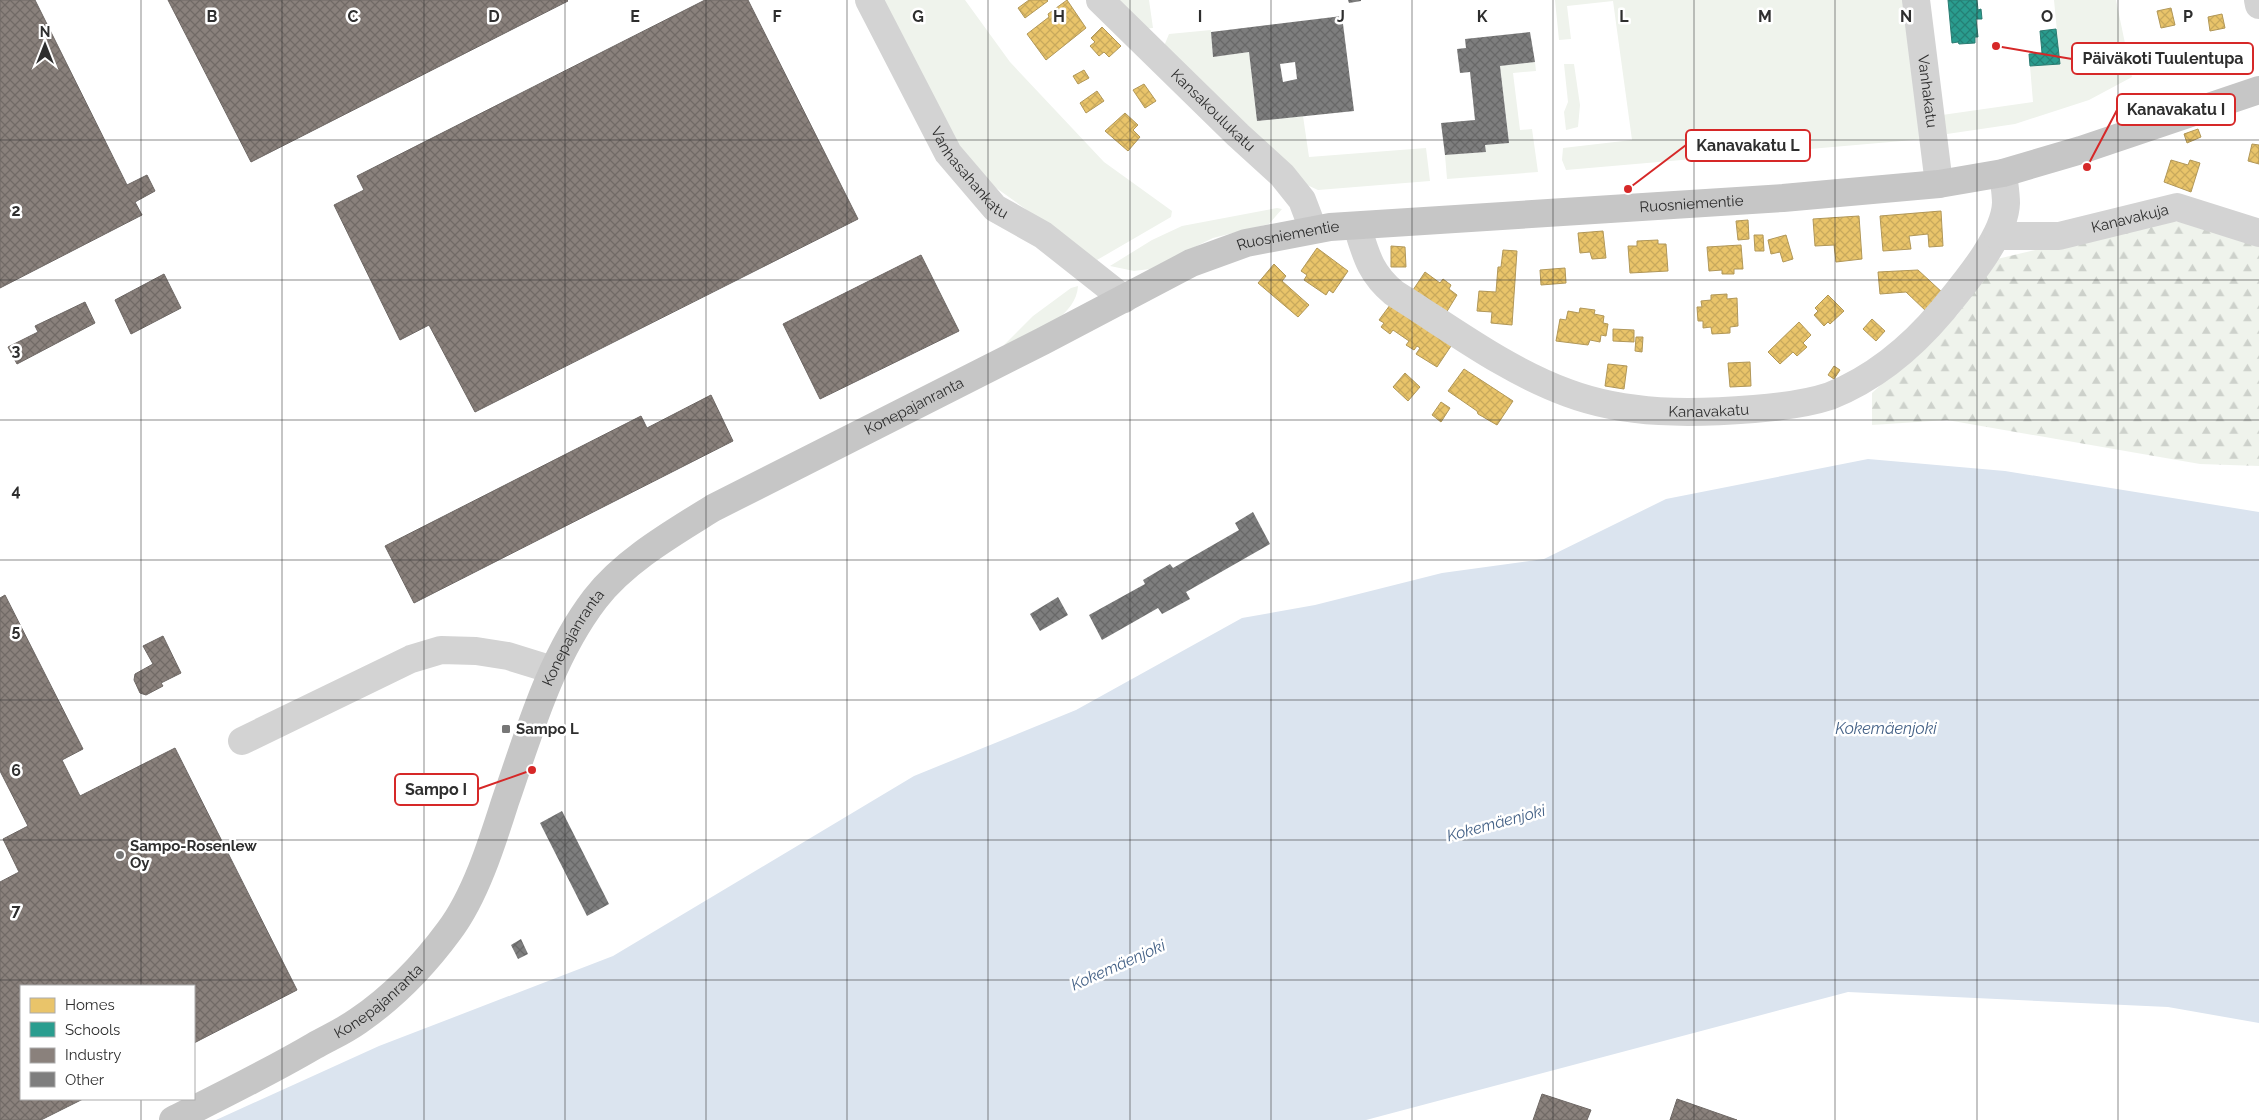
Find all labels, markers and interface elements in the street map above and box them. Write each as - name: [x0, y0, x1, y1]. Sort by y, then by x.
- text: B: [207, 7, 218, 26]
- text: C: [348, 7, 359, 26]
- text: D: [488, 7, 500, 26]
- text: E: [630, 7, 640, 26]
- text: F: [772, 7, 782, 26]
- text: G: [912, 7, 924, 26]
- text: H: [1053, 7, 1065, 26]
- text: I: [1198, 7, 1202, 26]
- text: J: [1337, 7, 1345, 26]
- text: K: [1477, 7, 1488, 26]
- text: L: [1619, 7, 1629, 26]
- text: M: [1758, 7, 1772, 26]
- text: N: [1900, 7, 1912, 26]
- text: O: [2041, 7, 2053, 26]
- text: P: [2183, 7, 2193, 26]
- north arrow: [20, 20, 70, 70]
- text: N: [40, 24, 50, 40]
- callout: Päiväkoti Tuulentupa: [2072, 43, 2253, 74]
- text: Päiväkoti Tuulentupa: [2083, 49, 2243, 68]
- street label: Vanhakatu: [1914, 54, 1941, 129]
- street label: Kansakoulukatu: [1167, 65, 1259, 155]
- callout: Kanavakatu I: [2117, 94, 2235, 125]
- text: Kanavakatu I: [2127, 100, 2225, 119]
- street label: Vanhasahankatu: [927, 124, 1011, 223]
- callout: Kanavakatu L: [1686, 130, 1810, 161]
- text: Kanavakatu L: [1696, 136, 1800, 155]
- street label: Ruosniementie: [1639, 192, 1744, 216]
- street label: Kanavakuja: [2089, 200, 2170, 237]
- text: 2: [11, 201, 21, 220]
- street label: Ruosniementie: [1234, 217, 1340, 255]
- text: 3: [12, 341, 21, 360]
- street label: Konepajanranta: [862, 374, 967, 439]
- street label: Kanavakatu: [1668, 400, 1750, 421]
- text: 4: [11, 481, 21, 500]
- street label: Konepajanranta: [538, 586, 608, 689]
- text: 5: [12, 621, 21, 640]
- water label: Kokemäenjoki: [1835, 719, 1937, 738]
- place label: Sampo L: [516, 720, 579, 738]
- marker: Sampo L: [500, 723, 512, 735]
- text: 6: [11, 761, 21, 780]
- callout: Sampo I: [395, 774, 478, 805]
- text: Sampo I: [405, 780, 467, 799]
- water label: Kokemäenjoki: [1445, 801, 1548, 845]
- place label: Sampo-Rosenlew Oy: [130, 837, 257, 872]
- marker: Sampo-Rosenlew Oy: [114, 849, 126, 861]
- text: 7: [12, 901, 21, 920]
- water label: Kokemäenjoki: [1068, 935, 1169, 994]
- street label: Konepajanranta: [331, 960, 426, 1042]
- legend: [20, 985, 195, 1100]
- text: Homes: [65, 996, 115, 1014]
- text: Schools: [65, 1021, 120, 1039]
- text: Industry: [65, 1046, 121, 1064]
- text: Other: [65, 1071, 105, 1089]

